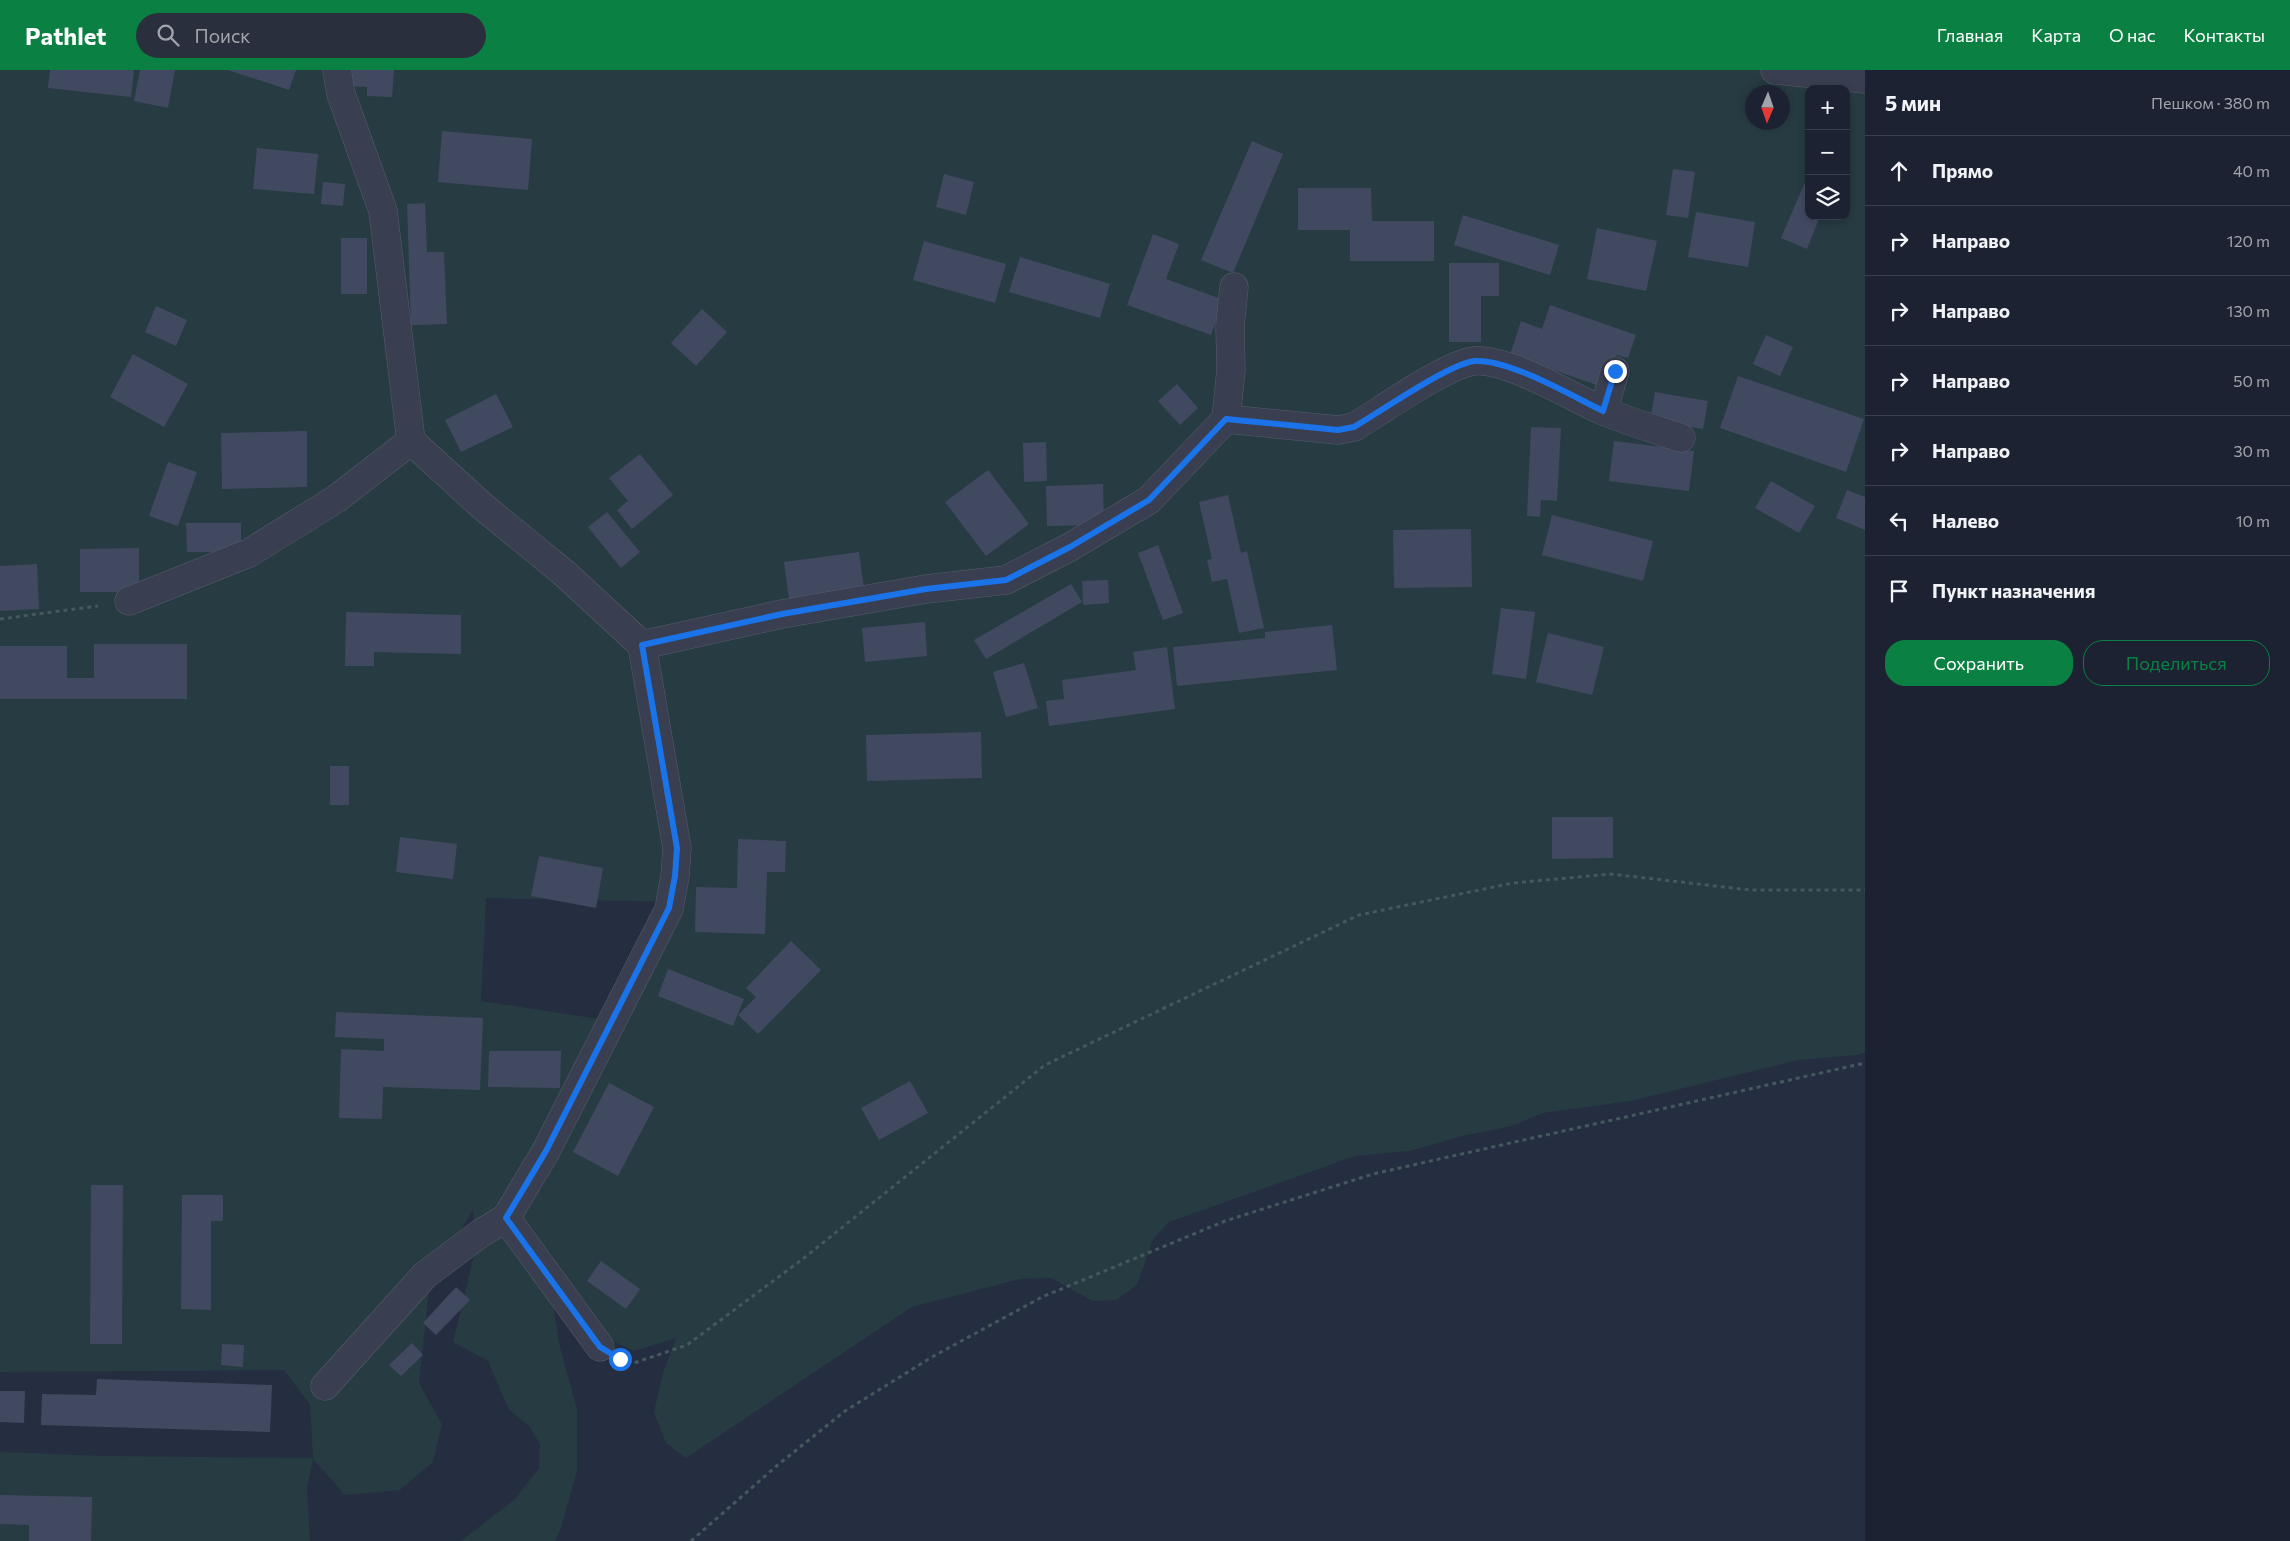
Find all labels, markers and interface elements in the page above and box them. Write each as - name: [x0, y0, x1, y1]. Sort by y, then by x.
- search box: [136, 13, 486, 58]
- text: Pathlet: [25, 21, 106, 50]
- icon: search: [154, 21, 182, 49]
- text: Поиск: [194, 24, 250, 47]
- text: Главная: [1937, 24, 2003, 46]
- text: Карта: [2031, 24, 2081, 46]
- text: О нас: [2109, 24, 2156, 46]
- text: Контакты: [2184, 24, 2265, 46]
- north arrow: [1745, 85, 1790, 130]
- map controls: [1805, 85, 1850, 220]
- button: +: [1805, 85, 1850, 130]
- text: 5 мин: [1885, 90, 1941, 115]
- text: Пешком · 380 m: [2151, 93, 2270, 112]
- button: −: [1805, 130, 1850, 175]
- icon: ahead: [1885, 157, 1913, 185]
- text: Прямо: [1932, 159, 1993, 182]
- text: 40 m: [2233, 161, 2270, 180]
- button: layers: [1805, 175, 1850, 220]
- icon: right: [1885, 227, 1913, 255]
- text: Направо: [1932, 229, 2010, 252]
- text: 120 m: [2227, 231, 2270, 250]
- icon: right: [1885, 297, 1913, 325]
- text: Направо: [1932, 299, 2010, 322]
- text: 130 m: [2227, 301, 2270, 320]
- route end: [1604, 360, 1627, 383]
- icon: right: [1885, 367, 1913, 395]
- text: Направо: [1932, 369, 2010, 392]
- text: 50 m: [2233, 371, 2270, 390]
- icon: right: [1885, 437, 1913, 465]
- text: Направо: [1932, 439, 2010, 462]
- text: 30 m: [2233, 441, 2270, 460]
- icon: left: [1885, 507, 1913, 535]
- text: Налево: [1932, 509, 1999, 532]
- text: 10 m: [2236, 511, 2270, 530]
- icon: arrive: [1885, 577, 1913, 605]
- text: Пункт назначения: [1932, 579, 2095, 602]
- button: Сохранить: [1885, 640, 2073, 686]
- button: Поделиться: [2083, 640, 2270, 686]
- route start: [609, 1348, 632, 1371]

